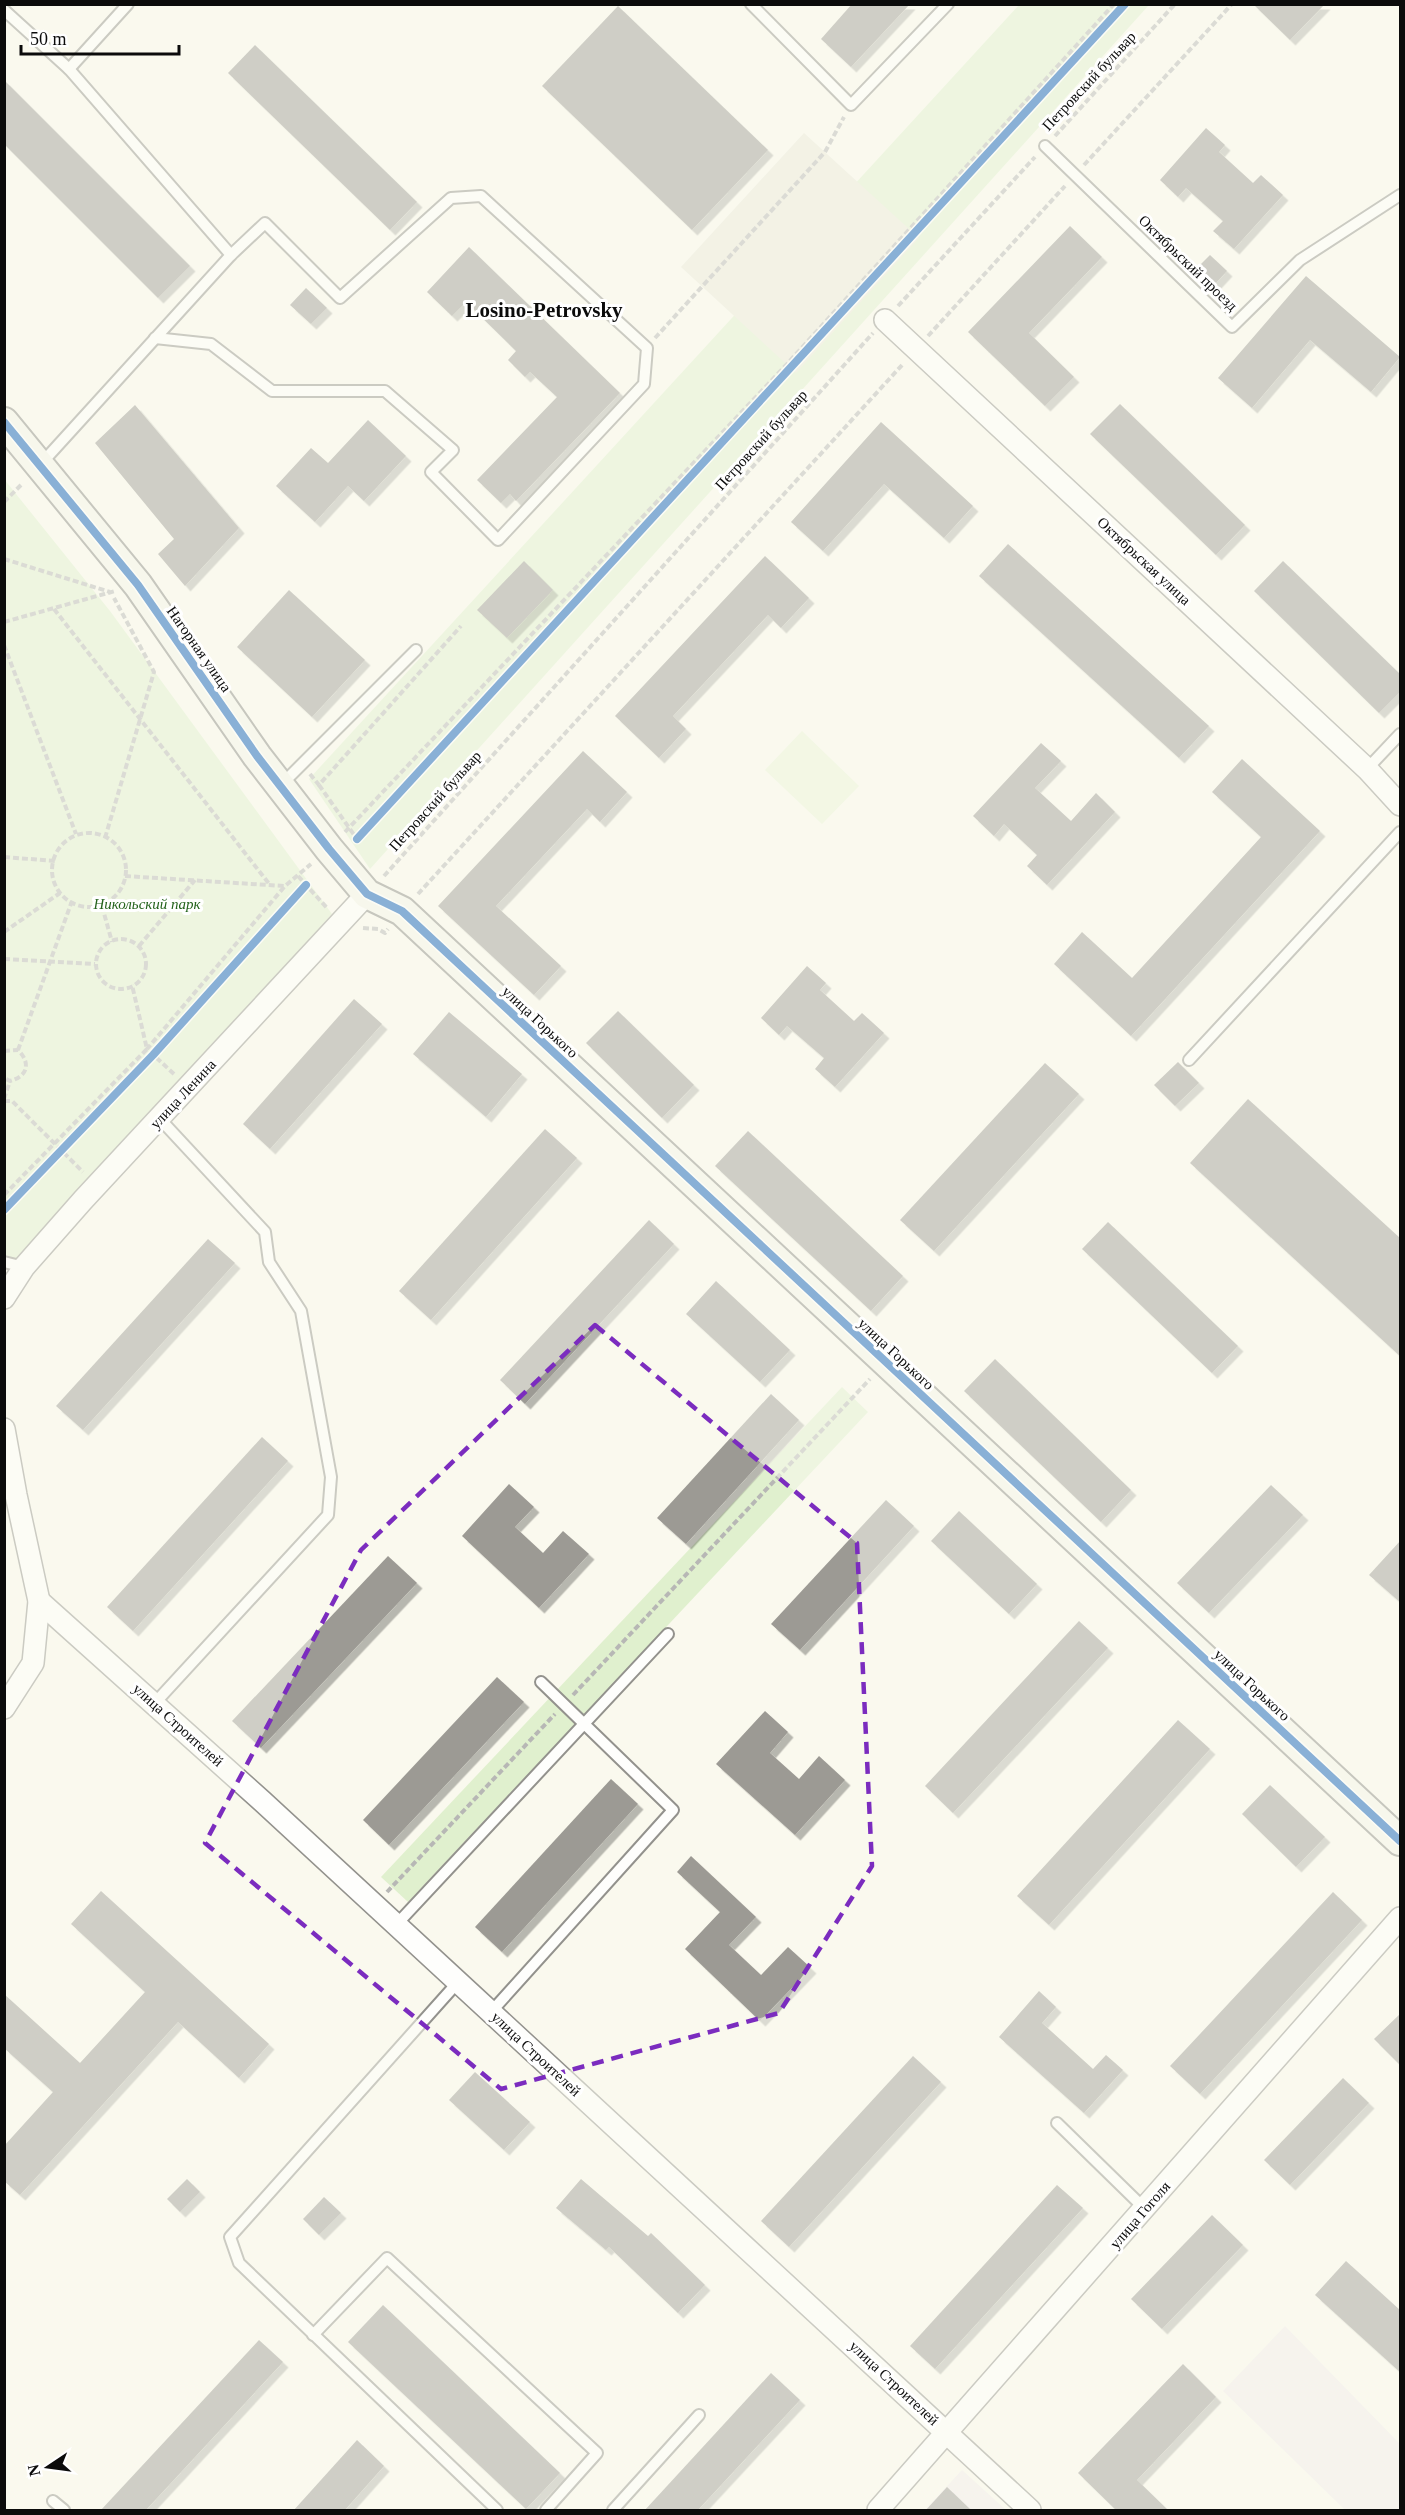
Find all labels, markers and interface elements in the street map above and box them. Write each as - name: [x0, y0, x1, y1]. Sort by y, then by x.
- scale bar: [21, 18, 178, 56]
- street label: Петровский бульвар: [1039, 28, 1139, 134]
- text: 50 m: [30, 29, 67, 49]
- street label: Октябрьский проезд: [1136, 212, 1241, 314]
- district label: Losino-Petrovsky: [465, 298, 623, 322]
- street label: Петровский бульвар: [712, 387, 810, 493]
- street label: Октябрьская улица: [1094, 514, 1194, 608]
- street label: Нагорная улица: [164, 603, 235, 695]
- street label: Петровский бульвар: [386, 748, 484, 854]
- park label: Никольский парк: [92, 896, 202, 912]
- street label: улица Горького: [499, 983, 581, 1061]
- street label: улица Ленина: [147, 1056, 219, 1132]
- street label: улица Горького: [855, 1315, 937, 1393]
- street label: улица Горького: [1211, 1646, 1293, 1724]
- street label: улица Строителей: [130, 1680, 226, 1770]
- street label: улица Строителей: [488, 2009, 584, 2099]
- street label: улица Гоголя: [1107, 2178, 1173, 2252]
- street label: улица Строителей: [846, 2338, 942, 2428]
- north arrow: [18, 2437, 78, 2497]
- text: N: [24, 2462, 43, 2478]

